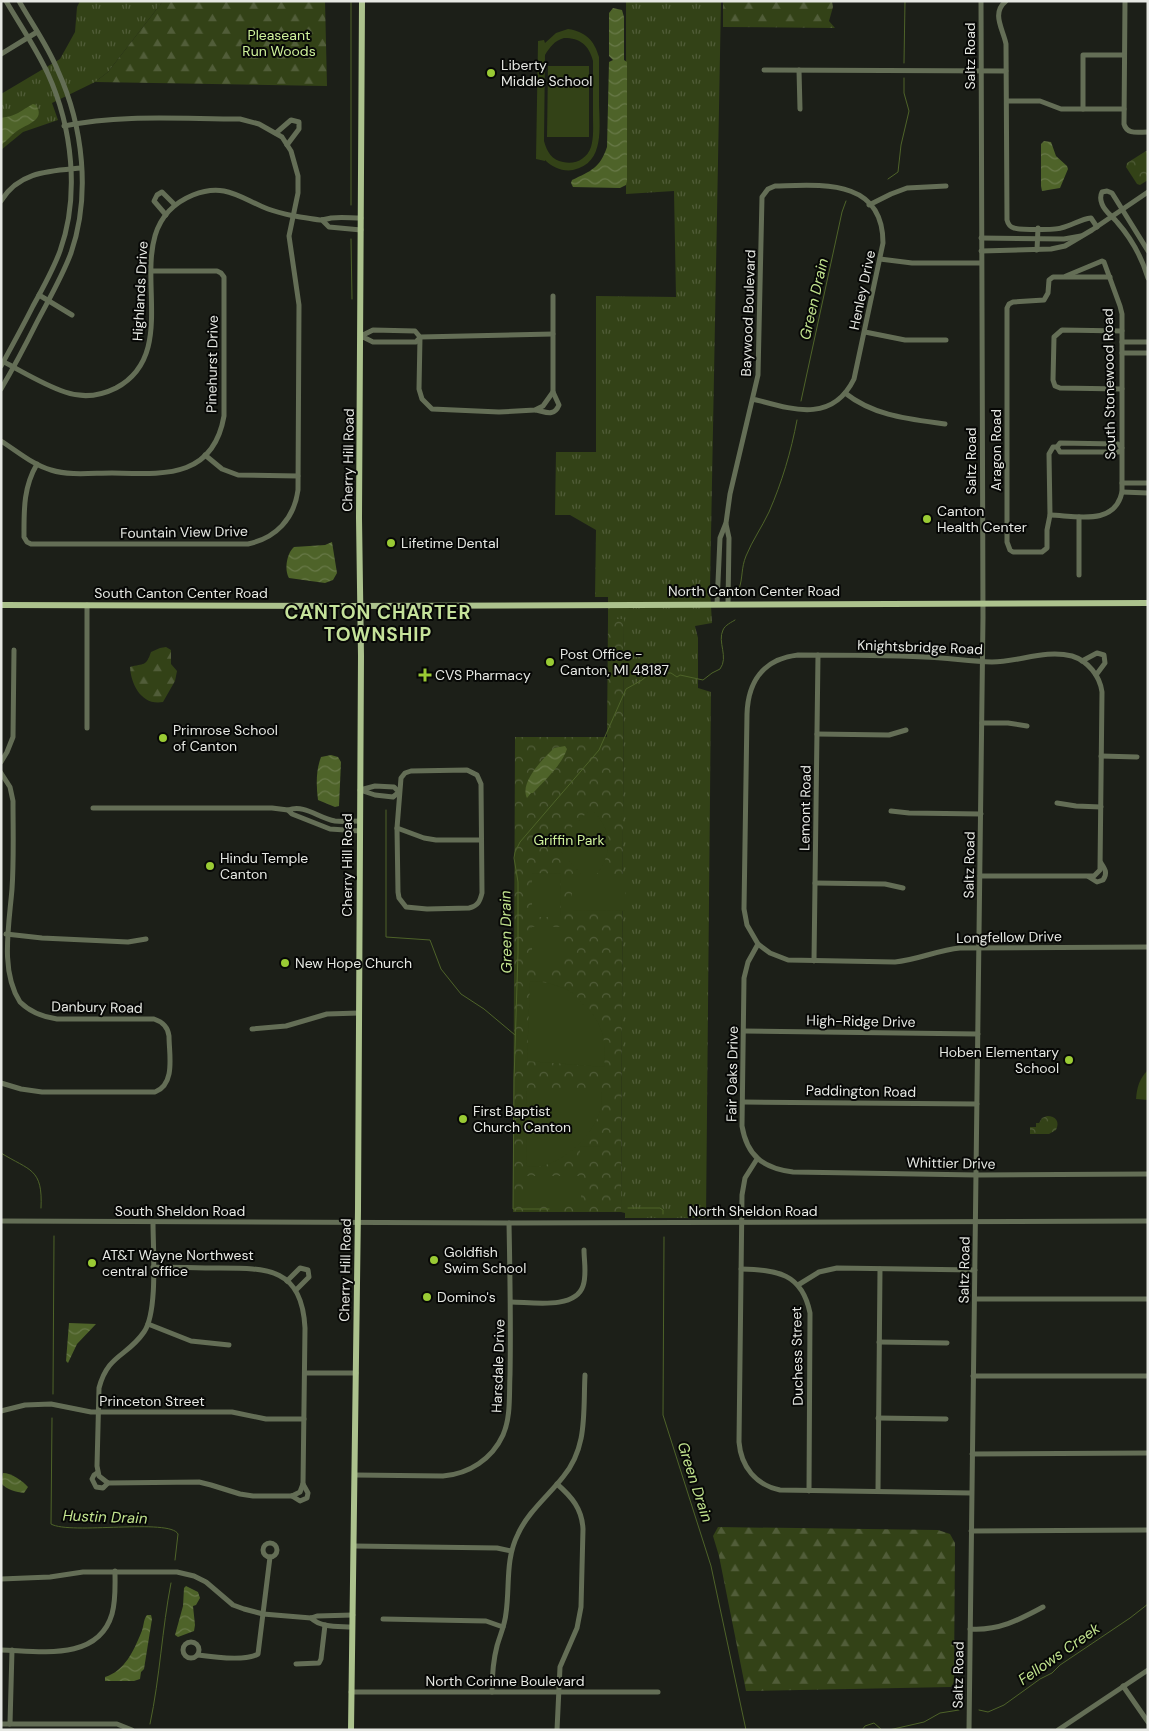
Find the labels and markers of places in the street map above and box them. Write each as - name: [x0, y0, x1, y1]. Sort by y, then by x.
- place label: Liberty Middle School: [501, 56, 592, 90]
- marker: Liberty Middle School: [485, 67, 497, 79]
- place label: Canton Health Center: [937, 502, 1027, 536]
- marker: Canton Health Center: [921, 513, 933, 525]
- place label: Lifetime Dental: [401, 534, 499, 552]
- marker: Lifetime Dental: [385, 537, 397, 549]
- place label: Post Office - Canton, MI 48187: [560, 645, 669, 679]
- marker: Post Office - Canton, MI 48187: [544, 656, 556, 668]
- place label: CVS Pharmacy: [435, 666, 531, 684]
- marker: CVS Pharmacy: [419, 669, 431, 681]
- place label: Primrose School of Canton: [173, 721, 278, 755]
- marker: Primrose School of Canton: [157, 732, 169, 744]
- place label: Hindu Temple Canton: [220, 849, 308, 883]
- marker: Hindu Temple Canton: [204, 860, 216, 872]
- place label: New Hope Church: [295, 954, 412, 972]
- marker: New Hope Church: [279, 957, 291, 969]
- place label: Hoben Elementary School: [939, 1043, 1059, 1077]
- marker: Hoben Elementary School: [1063, 1054, 1075, 1066]
- place label: First Baptist Church Canton: [473, 1102, 571, 1136]
- marker: First Baptist Church Canton: [457, 1113, 469, 1125]
- place label: Goldfish Swim School: [444, 1243, 526, 1277]
- place label: AT&T Wayne Northwest central office: [102, 1246, 254, 1280]
- marker: Goldfish Swim School: [428, 1254, 440, 1266]
- marker: AT&T Wayne Northwest central office: [86, 1257, 98, 1269]
- place label: Domino's: [437, 1288, 496, 1306]
- marker: Domino's: [421, 1291, 433, 1303]

